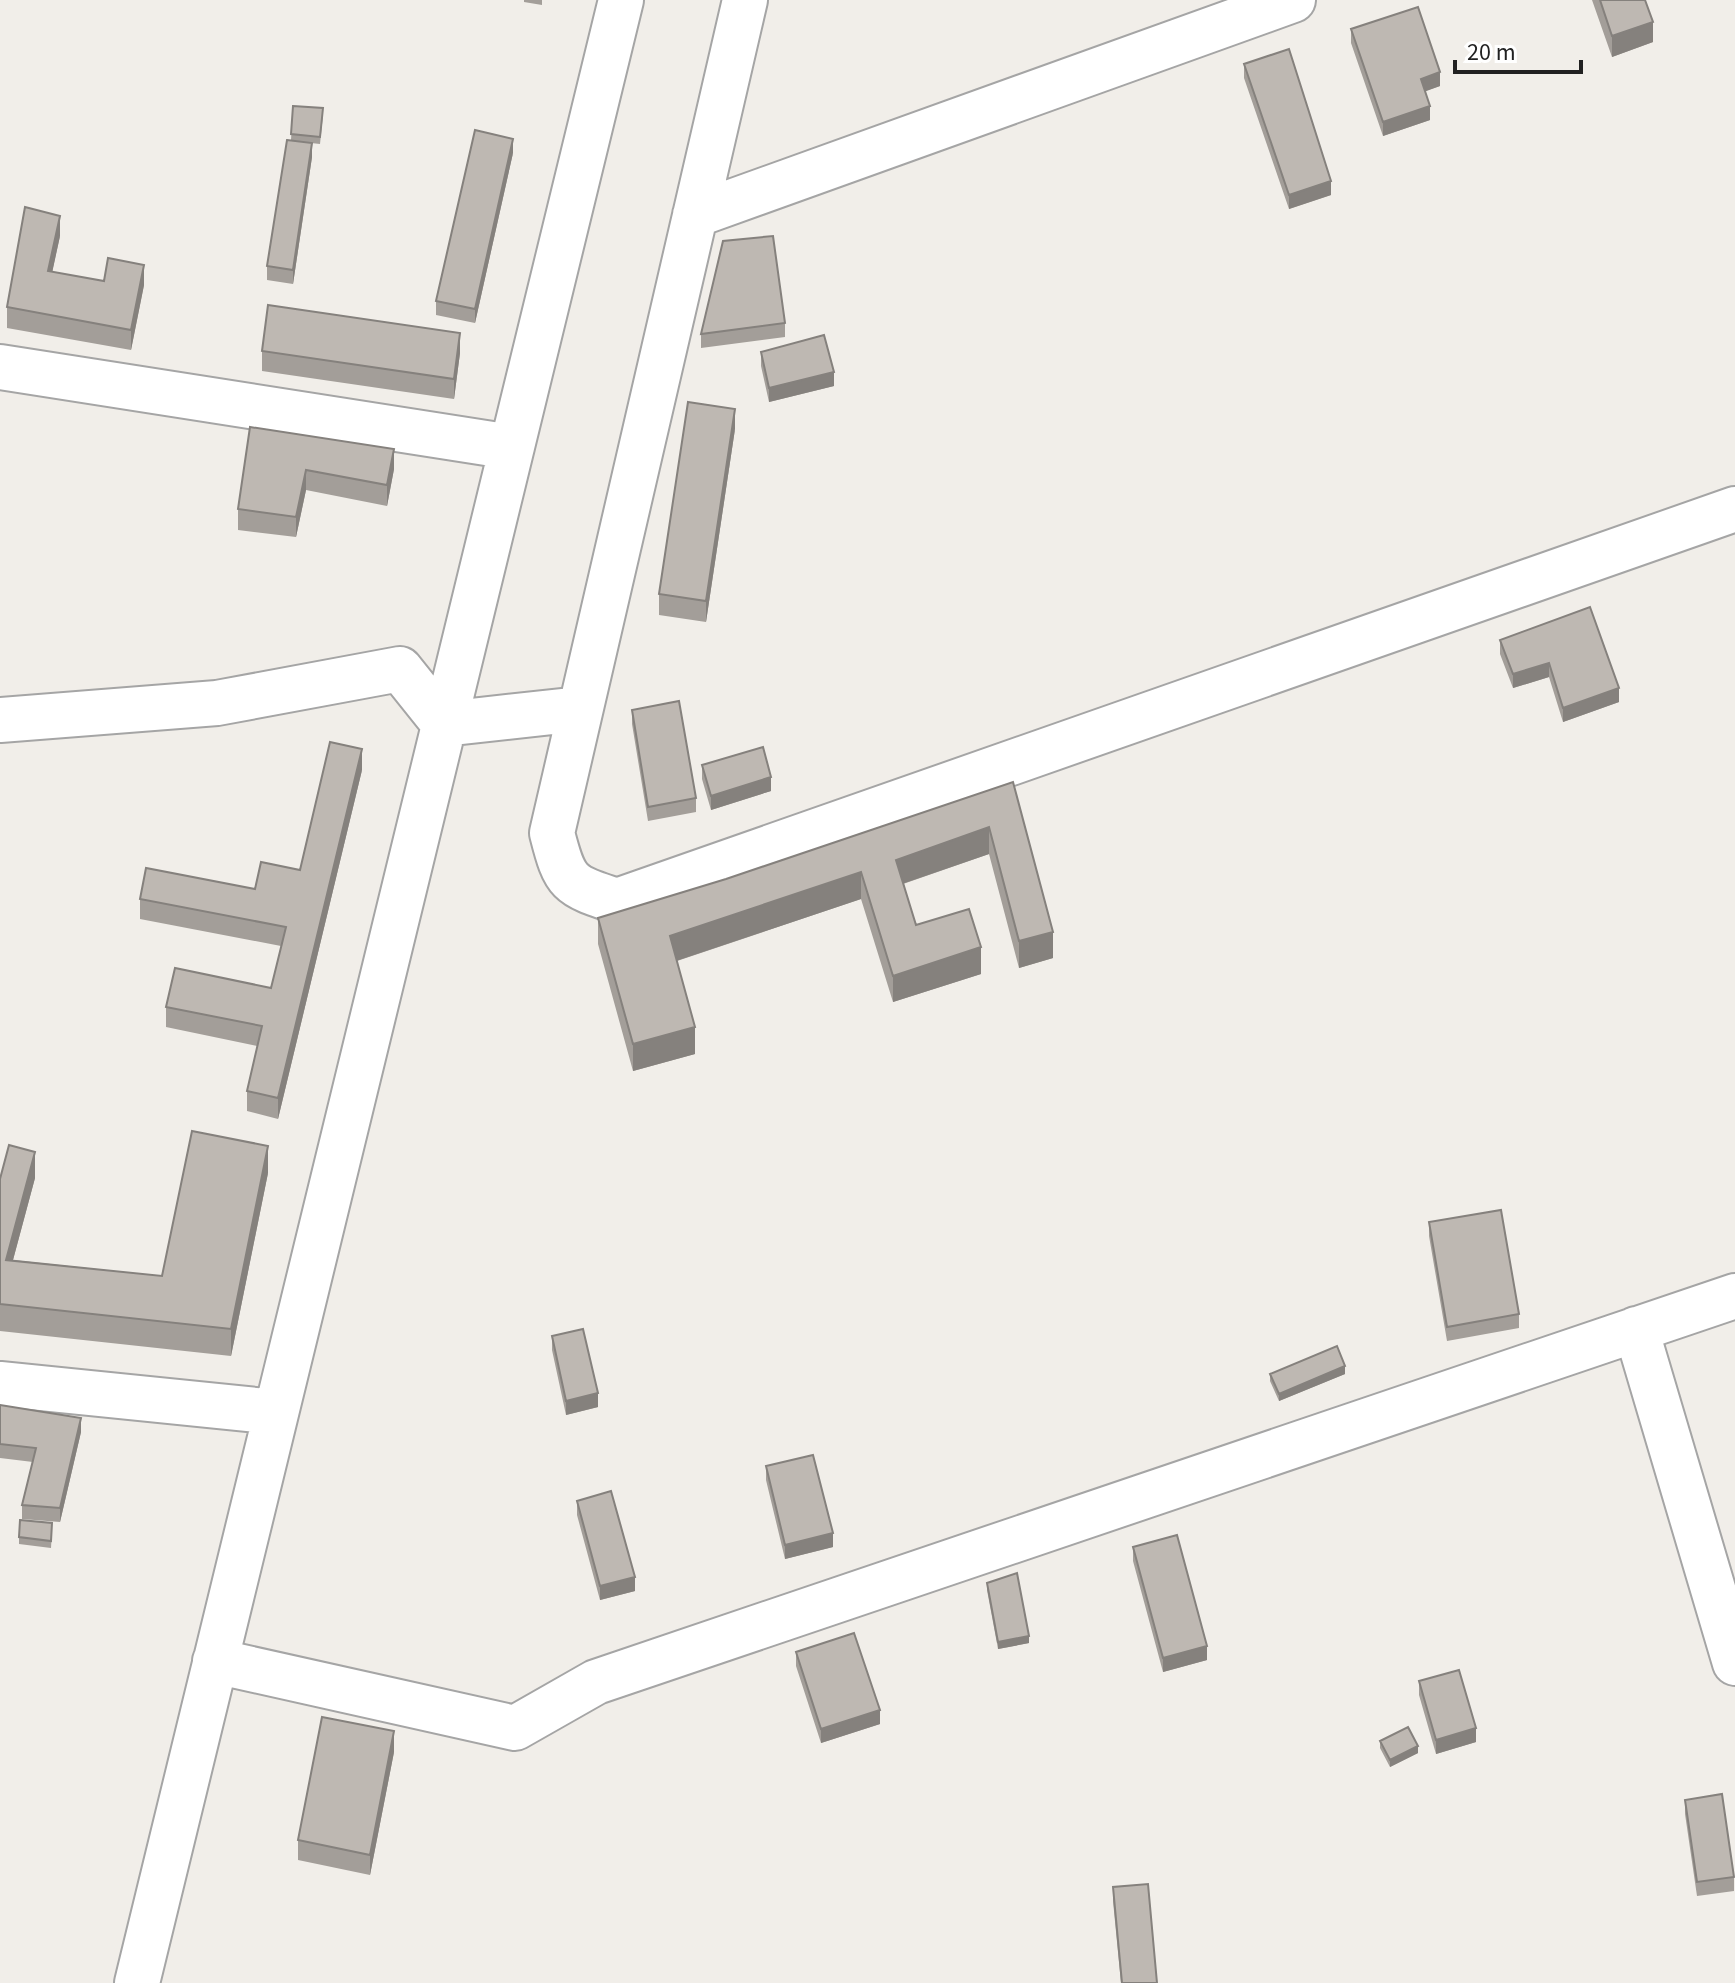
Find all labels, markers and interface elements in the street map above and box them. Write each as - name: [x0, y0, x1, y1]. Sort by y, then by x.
- scale bar: [1455, 24, 1581, 74]
- text: 20 m: [1467, 35, 1516, 70]

